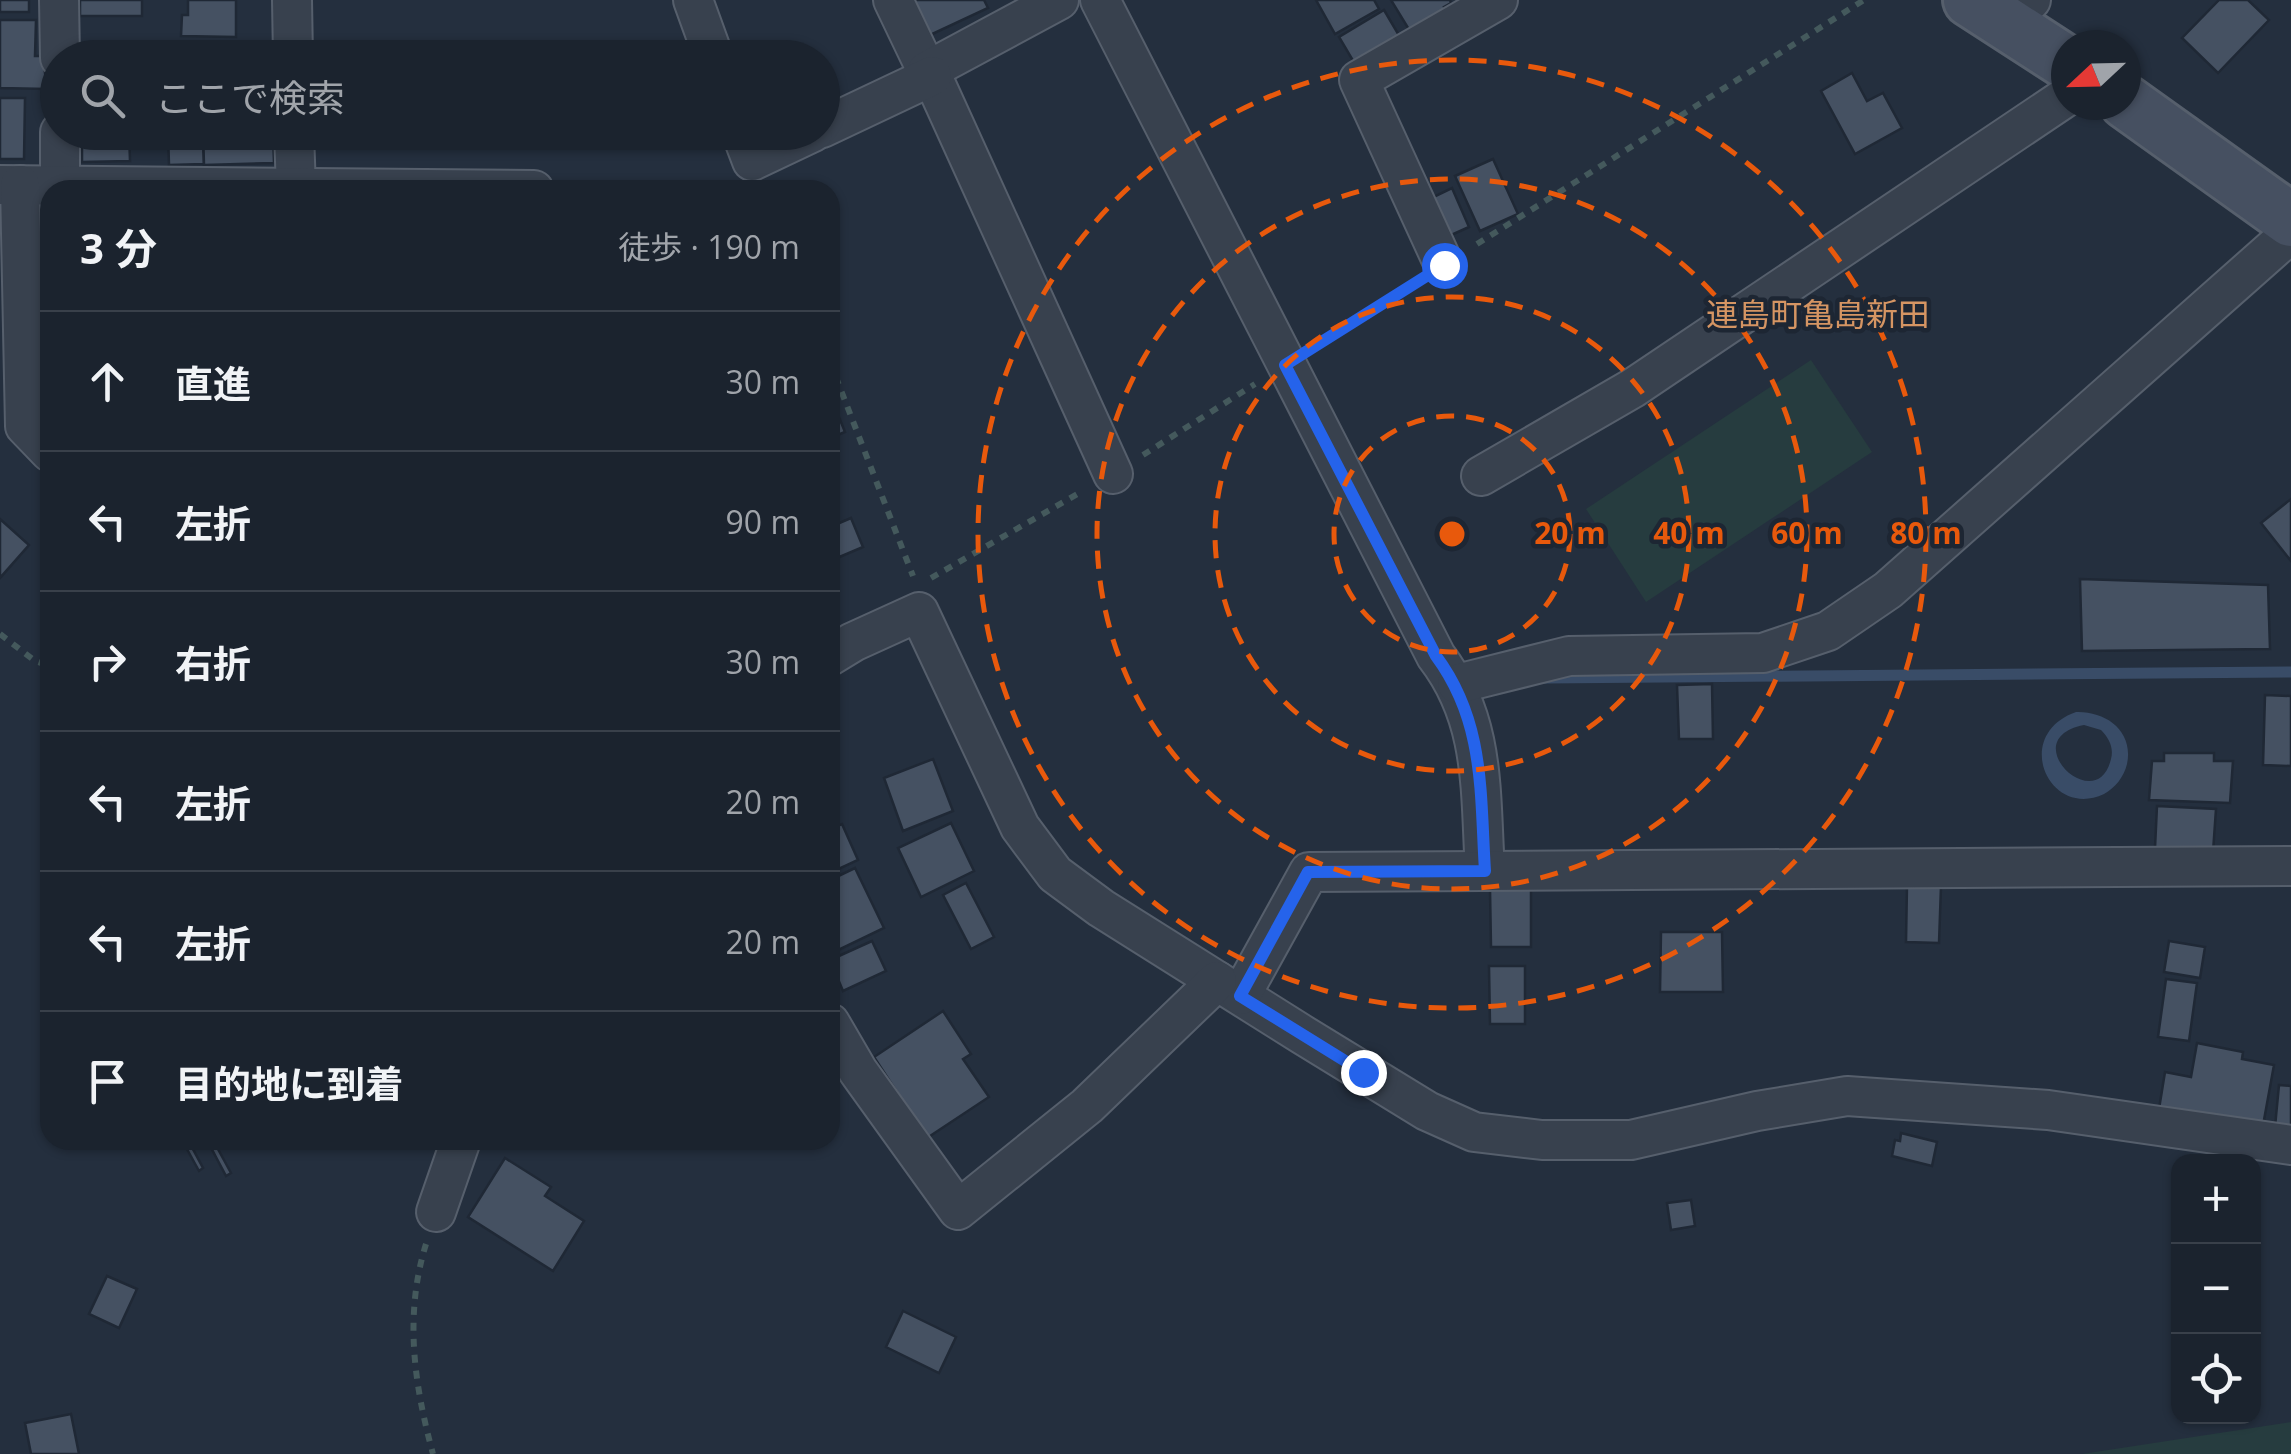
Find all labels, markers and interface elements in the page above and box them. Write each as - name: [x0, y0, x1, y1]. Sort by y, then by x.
- north arrow: [2051, 30, 2141, 120]
- search box: [40, 40, 840, 150]
- icon: search: [75, 68, 130, 123]
- text: ここで検索: [155, 71, 345, 123]
- text: 3 分: [80, 219, 157, 276]
- text: 徒歩 · 190 m: [618, 225, 800, 268]
- route start: [1422, 243, 1468, 289]
- district label: 連島町亀島新田: [1706, 292, 1930, 335]
- icon: ahead: [80, 354, 135, 409]
- text: 直進: [175, 357, 251, 409]
- text: 30 m: [725, 360, 800, 403]
- icon: left: [80, 494, 135, 549]
- text: 左折: [175, 497, 251, 549]
- text: 90 m: [725, 500, 800, 543]
- text: 20 m: [1534, 512, 1606, 553]
- text: 40 m: [1653, 512, 1725, 553]
- text: 60 m: [1771, 512, 1843, 553]
- text: 80 m: [1890, 512, 1962, 553]
- centre of rings: [1434, 516, 1470, 552]
- icon: right: [80, 634, 135, 689]
- text: 右折: [175, 637, 251, 689]
- text: 30 m: [725, 640, 800, 683]
- icon: left: [80, 774, 135, 829]
- text: 左折: [175, 777, 251, 829]
- text: 20 m: [725, 780, 800, 823]
- icon: left: [80, 914, 135, 969]
- text: 左折: [175, 917, 251, 969]
- text: 20 m: [725, 920, 800, 963]
- route end: [1341, 1050, 1387, 1096]
- icon: arrive: [80, 1054, 135, 1109]
- text: 目的地に到着: [175, 1057, 403, 1109]
- map controls: [2171, 1154, 2261, 1424]
- button: +: [2171, 1154, 2261, 1244]
- button: −: [2171, 1244, 2261, 1334]
- button: locate: [2171, 1334, 2261, 1424]

